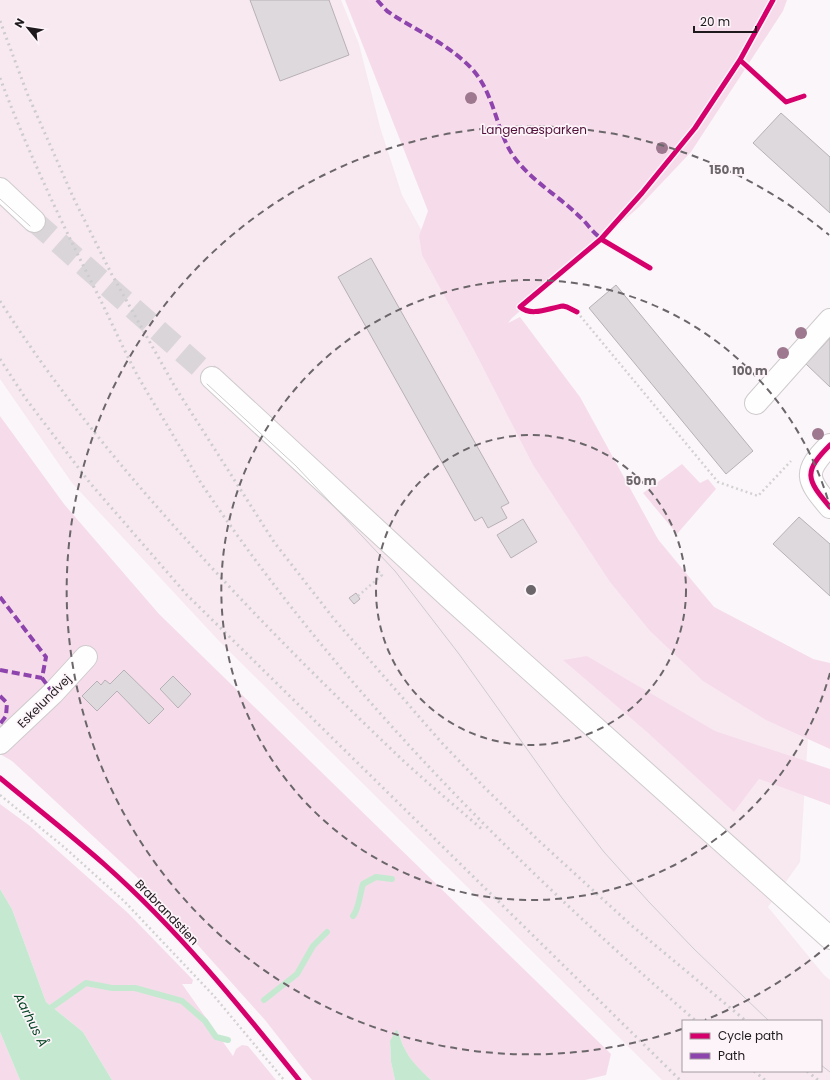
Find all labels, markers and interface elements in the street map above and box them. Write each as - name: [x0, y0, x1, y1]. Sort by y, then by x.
- north arrow: [8, 8, 48, 48]
- scale bar: [694, 8, 756, 34]
- text: 20 m: [700, 13, 730, 30]
- text: N: [10, 15, 28, 31]
- park label: Langenæsparken: [481, 121, 587, 138]
- text: 150 m: [709, 161, 745, 178]
- text: 100 m: [732, 362, 768, 379]
- text: 50 m: [626, 472, 657, 489]
- centre of rings: [524, 583, 538, 597]
- street label: Eskelundvej: [13, 670, 75, 732]
- street label: Brabrandstien: [131, 875, 203, 949]
- water label: Aarhus Å: [9, 989, 53, 1050]
- legend: [682, 1020, 822, 1072]
- text: Cycle path: [718, 1027, 783, 1044]
- text: Path: [718, 1047, 745, 1064]

